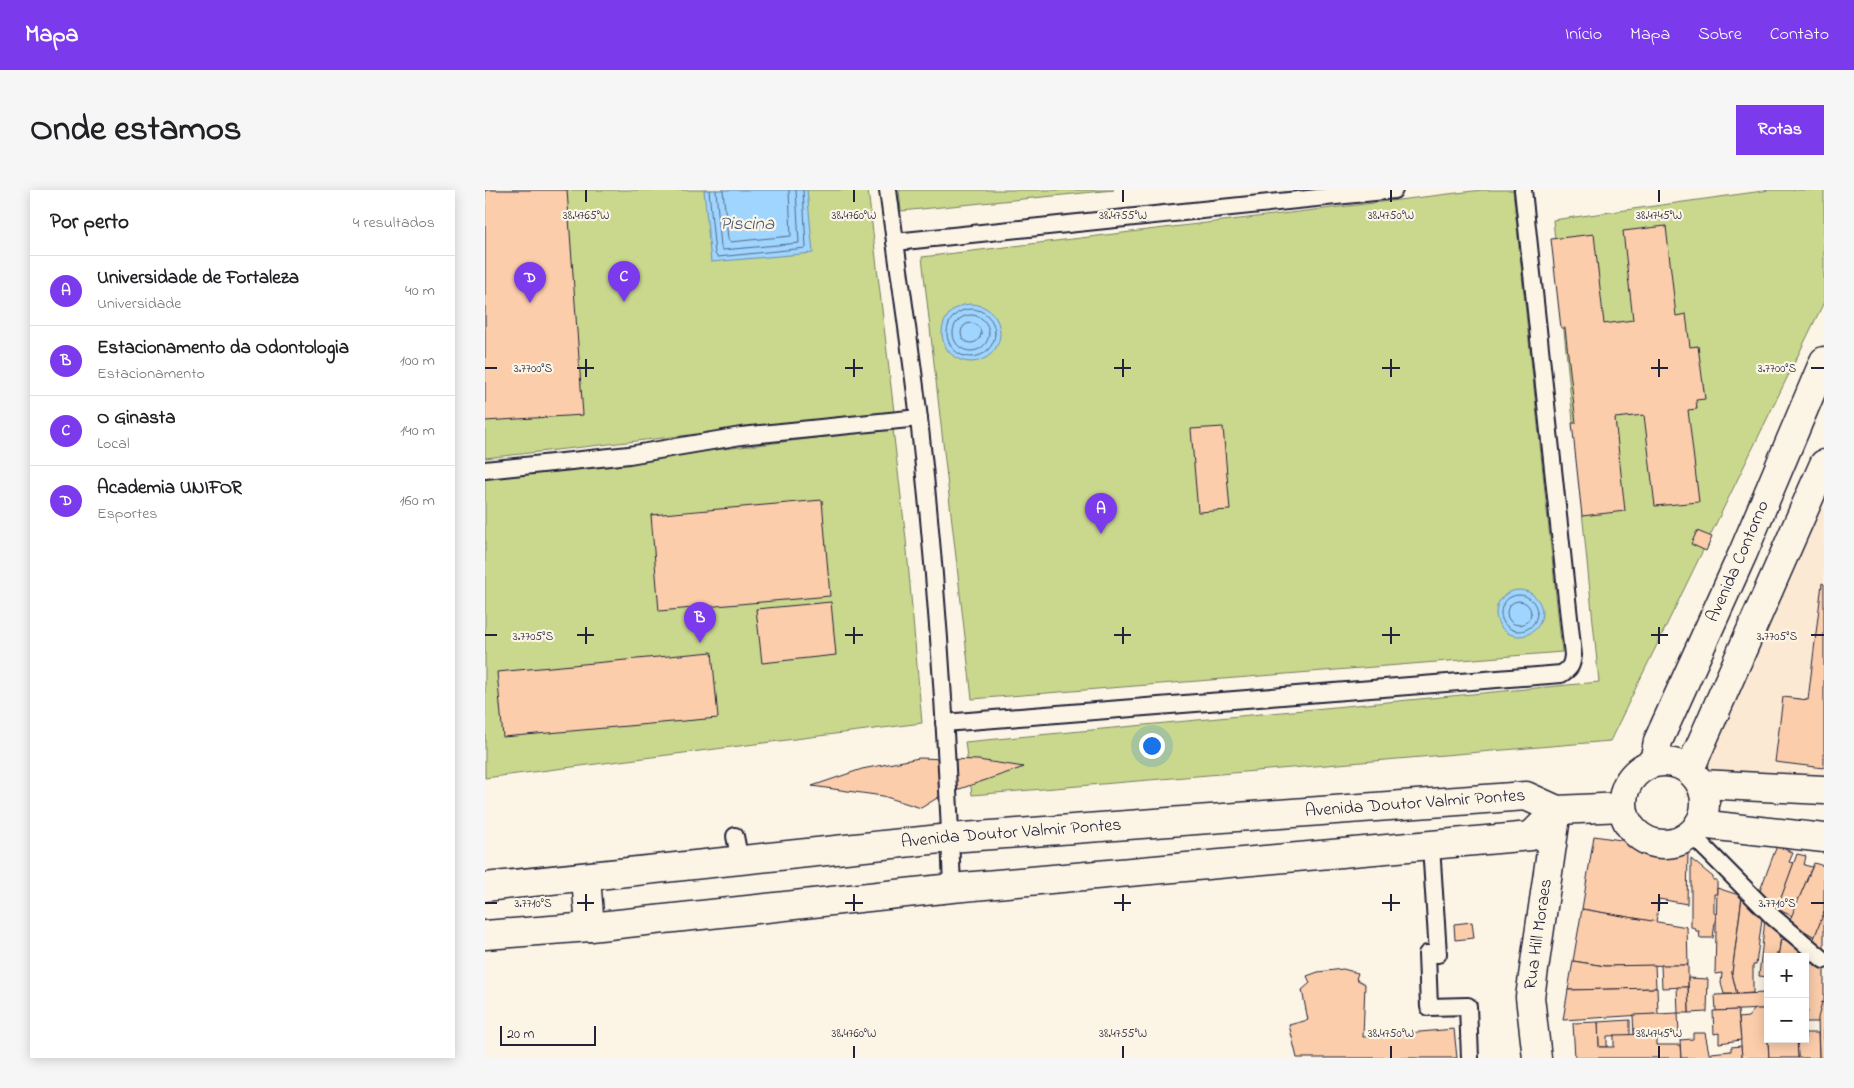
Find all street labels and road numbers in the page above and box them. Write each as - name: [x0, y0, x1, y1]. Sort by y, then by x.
- street label: Avenida Contorno: [1700, 497, 1777, 627]
- street label: Avenida Doutor Valmir Pontes: [1304, 783, 1526, 825]
- street label: Avenida Doutor Valmir Pontes: [900, 813, 1122, 856]
- street label: Rua Hill Moraes: [1518, 877, 1560, 991]

